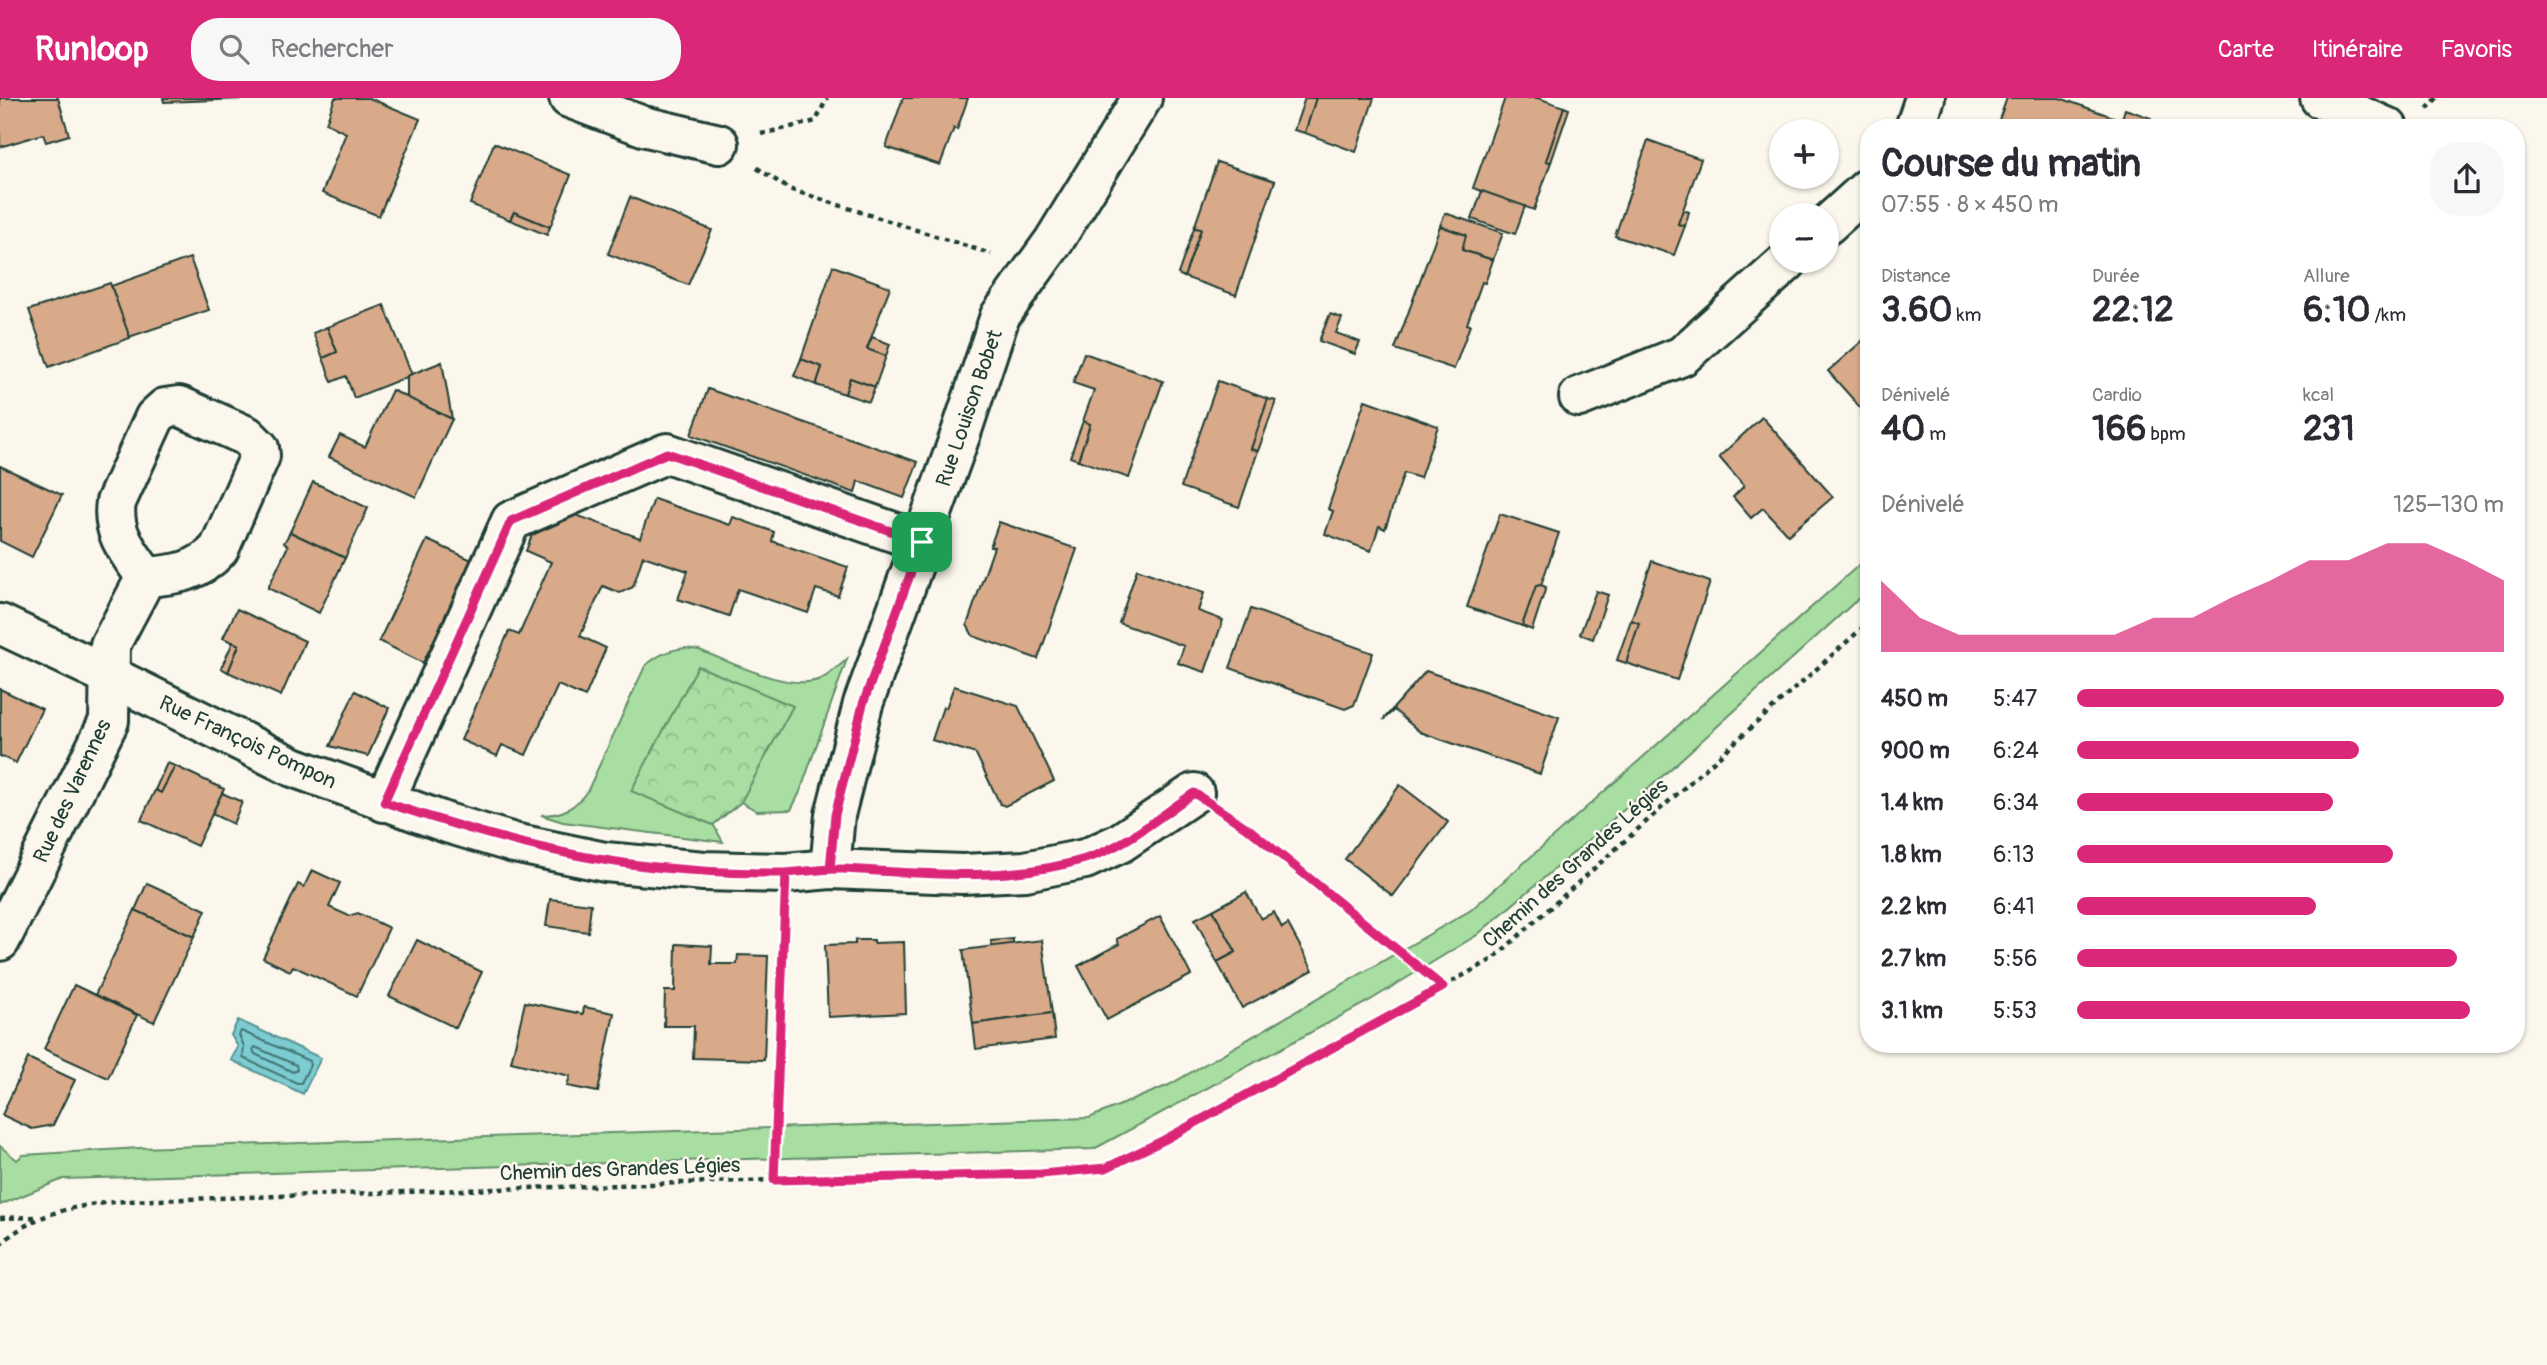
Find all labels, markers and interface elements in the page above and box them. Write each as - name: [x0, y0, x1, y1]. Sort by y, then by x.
- search box: [191, 18, 681, 81]
- text: Runloop: [35, 29, 149, 70]
- icon: search: [215, 30, 253, 68]
- text: Rechercher: [271, 33, 393, 65]
- text: Carte: [2218, 35, 2274, 64]
- text: Itinéraire: [2312, 35, 2403, 64]
- text: Favoris: [2441, 35, 2512, 64]
- map controls: [1769, 119, 1839, 273]
- button: +: [1769, 119, 1839, 189]
- text: Course du matin: [1881, 140, 2141, 188]
- button: share: [2430, 142, 2504, 216]
- text: 07:55 · 8 × 450 m: [1881, 190, 2059, 219]
- button: −: [1769, 203, 1839, 273]
- text: Distance: [1881, 264, 1950, 288]
- text: Durée: [2092, 264, 2139, 288]
- text: Allure: [2303, 264, 2350, 288]
- text: 3.60: [1881, 288, 1952, 332]
- text: 22:12: [2092, 288, 2174, 332]
- text: 6:10: [2303, 288, 2370, 332]
- text: km: [1952, 303, 1981, 327]
- text: /km: [2370, 303, 2406, 327]
- street label: Rue Louison Bobet: [930, 326, 1009, 490]
- text: Dénivelé: [1881, 383, 1950, 407]
- text: Cardio: [2092, 383, 2142, 407]
- text: kcal: [2303, 383, 2334, 407]
- text: 40: [1881, 407, 1925, 451]
- text: 166: [2092, 407, 2146, 451]
- text: 231: [2303, 407, 2355, 451]
- text: m: [1925, 422, 1946, 446]
- text: bpm: [2146, 422, 2186, 446]
- text: Dénivelé: [1881, 490, 1965, 519]
- text: 125–130 m: [2393, 490, 2504, 519]
- pin: [892, 512, 952, 572]
- icon: arrive: [903, 523, 941, 561]
- text: 450 m: [1881, 684, 1948, 713]
- text: 5:47: [1993, 684, 2037, 713]
- street label: Rue François Pompon: [155, 690, 341, 795]
- street label: Rue des Varennes: [27, 715, 118, 867]
- text: 900 m: [1881, 736, 1950, 765]
- text: 6:24: [1993, 736, 2039, 765]
- street label: Chemin des Grandes Légies: [1477, 772, 1674, 954]
- text: 1.4 km: [1881, 788, 1943, 817]
- text: 6:34: [1993, 788, 2039, 817]
- text: 1.8 km: [1881, 840, 1942, 869]
- text: 6:13: [1993, 840, 2034, 869]
- text: 2.2 km: [1881, 892, 1947, 921]
- text: 6:41: [1993, 892, 2035, 921]
- text: 2.7 km: [1881, 944, 1946, 973]
- text: 5:56: [1993, 944, 2037, 973]
- text: 3.1 km: [1881, 996, 1943, 1025]
- text: 5:53: [1993, 996, 2037, 1025]
- street label: Chemin des Grandes Légies: [499, 1152, 741, 1187]

